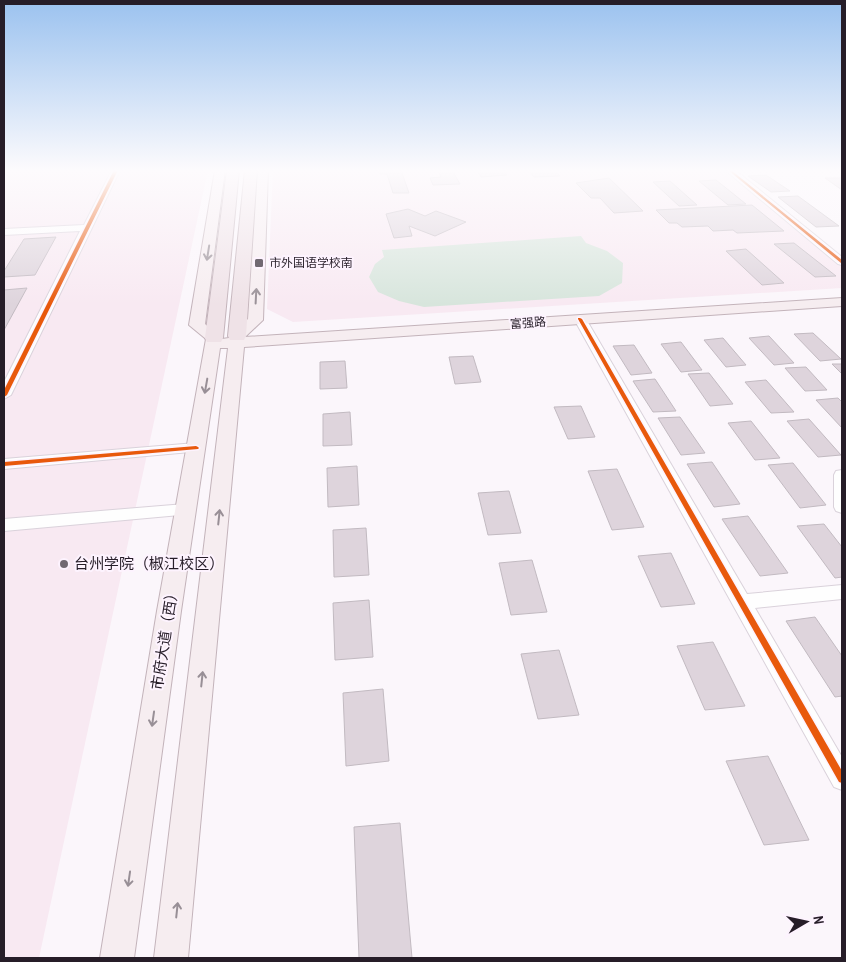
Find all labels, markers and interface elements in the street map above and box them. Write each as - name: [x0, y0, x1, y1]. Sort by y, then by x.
- one-way arrow: [202, 245, 212, 261]
- place label: 市外国语学校南: [269, 255, 353, 271]
- marker: 市外国语学校南: [253, 257, 265, 269]
- one-way arrow: [251, 288, 261, 304]
- street label: 富强路: [509, 314, 547, 332]
- one-way arrow: [200, 377, 210, 393]
- one-way arrow: [214, 509, 224, 525]
- place label: 台州学院（椒江校区）: [74, 553, 224, 574]
- marker: 台州学院（椒江校区）: [58, 558, 70, 570]
- street label: 市府大道（西）: [146, 584, 183, 691]
- one-way arrow: [197, 671, 207, 687]
- one-way arrow: [147, 710, 157, 726]
- one-way arrow: [123, 871, 133, 887]
- north arrow: [781, 897, 831, 947]
- one-way arrow: [172, 902, 182, 918]
- text: N: [809, 914, 828, 925]

